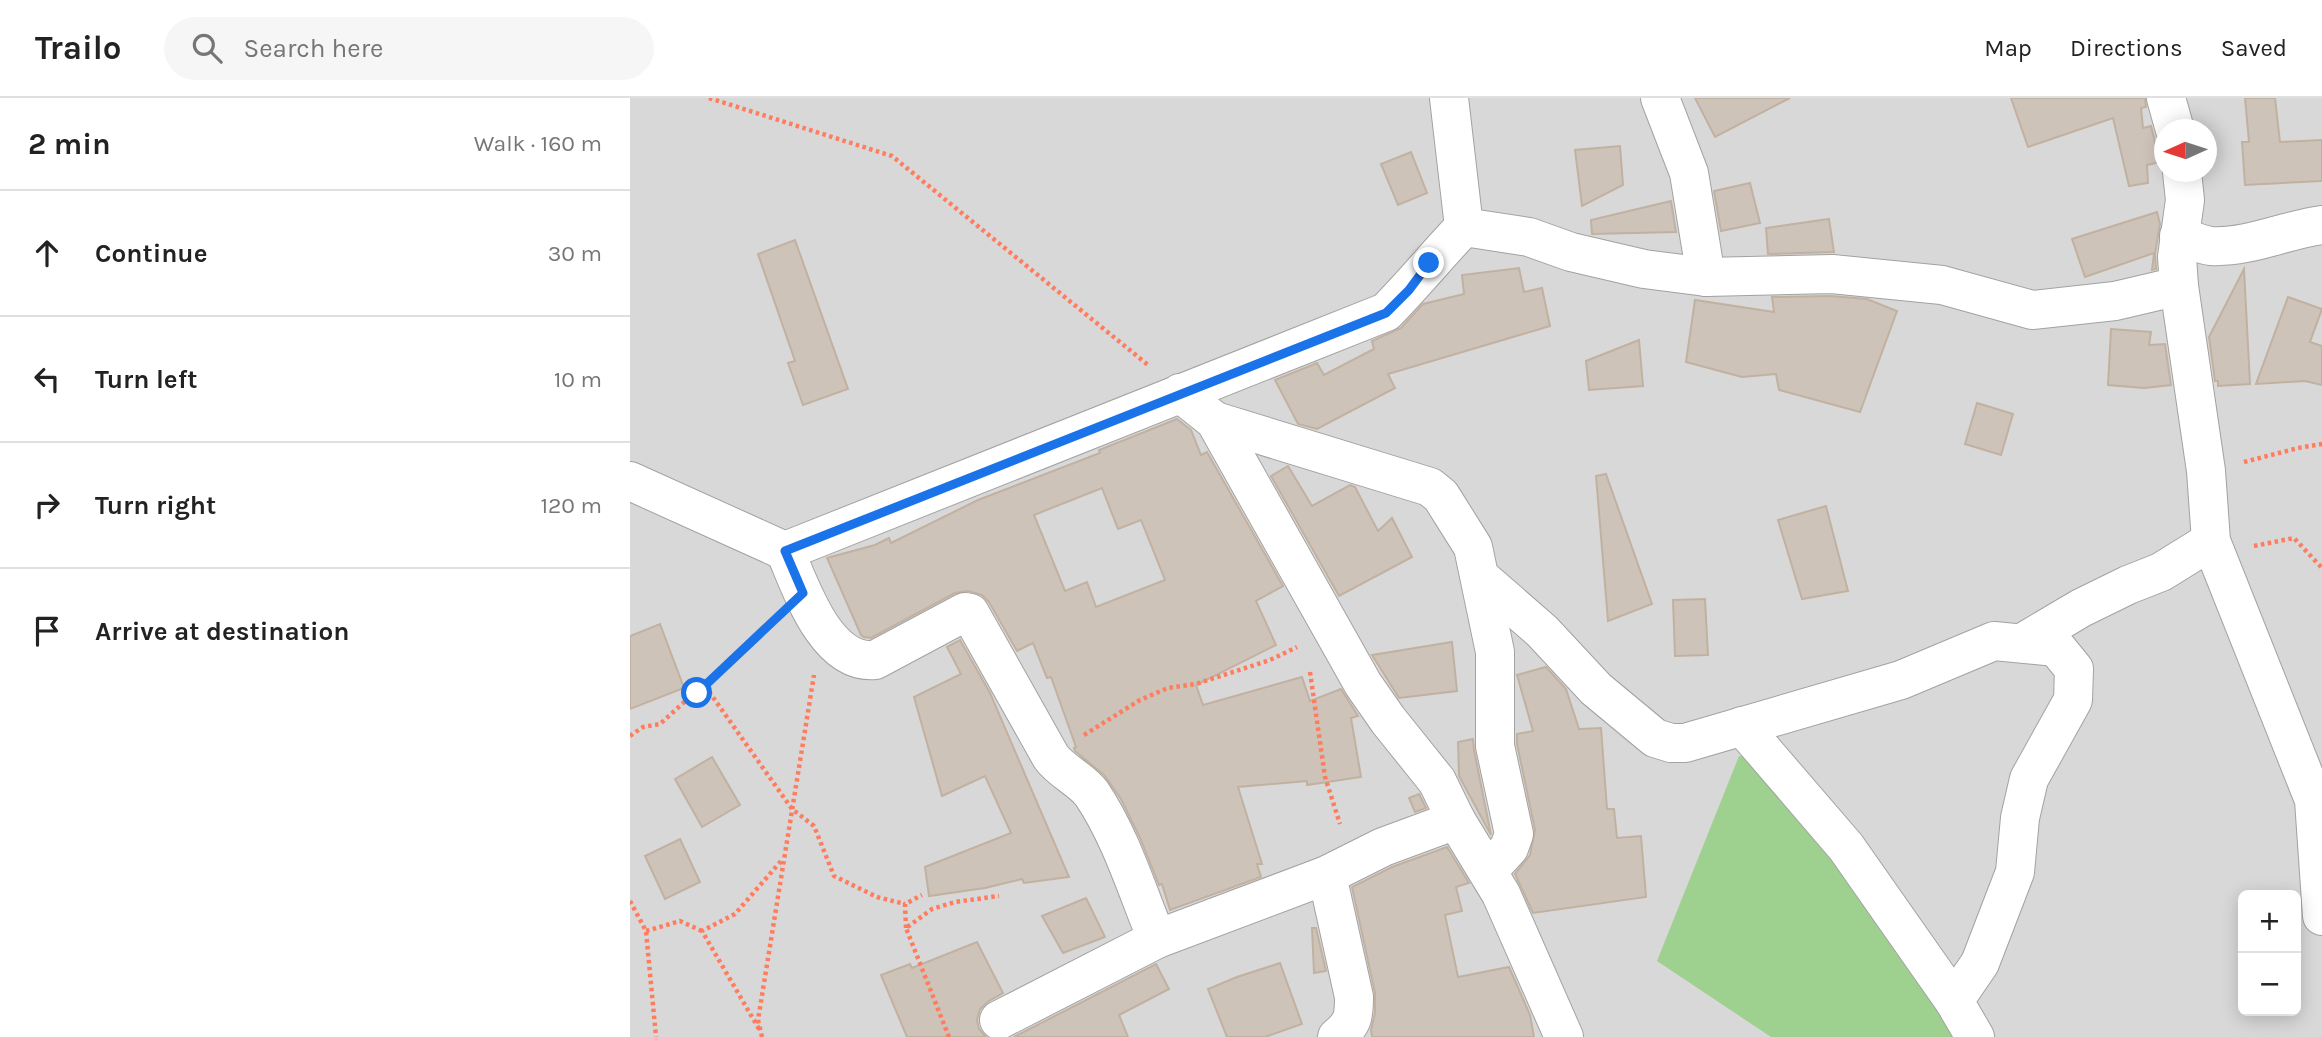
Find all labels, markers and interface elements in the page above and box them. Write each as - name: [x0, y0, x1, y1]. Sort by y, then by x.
- search box: [164, 17, 654, 80]
- text: Trailo: [35, 29, 122, 67]
- icon: search: [188, 29, 226, 67]
- text: Search here: [244, 33, 383, 64]
- text: Map: [1984, 34, 2032, 62]
- text: Directions: [2070, 34, 2183, 62]
- text: Saved: [2221, 34, 2287, 62]
- north arrow: [2154, 119, 2217, 182]
- text: 2 min: [28, 126, 111, 162]
- text: Walk · 160 m: [474, 130, 602, 157]
- icon: ahead: [28, 234, 66, 272]
- text: Continue: [95, 238, 207, 269]
- text: 30 m: [548, 240, 602, 267]
- route end: [1413, 247, 1444, 278]
- icon: left: [28, 360, 66, 398]
- text: Turn left: [95, 364, 197, 395]
- text: 10 m: [554, 366, 602, 393]
- icon: right: [28, 486, 66, 524]
- text: Turn right: [95, 490, 216, 521]
- text: 120 m: [540, 492, 602, 519]
- icon: arrive: [28, 612, 66, 650]
- text: Arrive at destination: [95, 616, 349, 647]
- route start: [681, 677, 712, 708]
- map controls: [2238, 890, 2301, 1016]
- button: +: [2238, 890, 2301, 953]
- button: −: [2238, 953, 2301, 1016]

